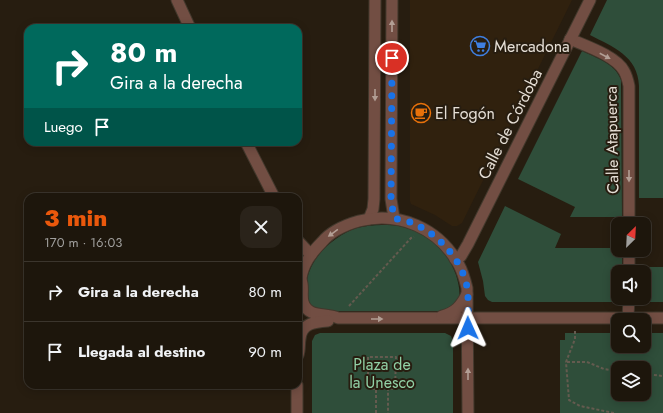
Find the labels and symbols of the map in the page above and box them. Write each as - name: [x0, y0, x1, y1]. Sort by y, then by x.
- one-way arrow: [389, 19, 395, 32]
- supermarket icon: Mercadona: [469, 35, 491, 57]
- place label: Mercadona: [494, 35, 570, 58]
- pin: [375, 41, 409, 75]
- one-way arrow: [600, 52, 611, 59]
- street label: Calle de Córdoba: [472, 65, 548, 183]
- street label: Calle Atapuerca: [600, 86, 624, 194]
- one-way arrow: [372, 89, 378, 102]
- cafe icon: El Fogón: [410, 102, 432, 124]
- place label: El Fogón: [435, 102, 495, 125]
- one-way arrow: [626, 170, 632, 183]
- north arrow: [611, 217, 651, 257]
- one-way arrow: [328, 229, 339, 237]
- position arrow: [447, 307, 489, 349]
- one-way arrow: [371, 316, 384, 322]
- park label: Plaza de la Unesco: [349, 353, 415, 394]
- one-way arrow: [465, 367, 471, 380]

